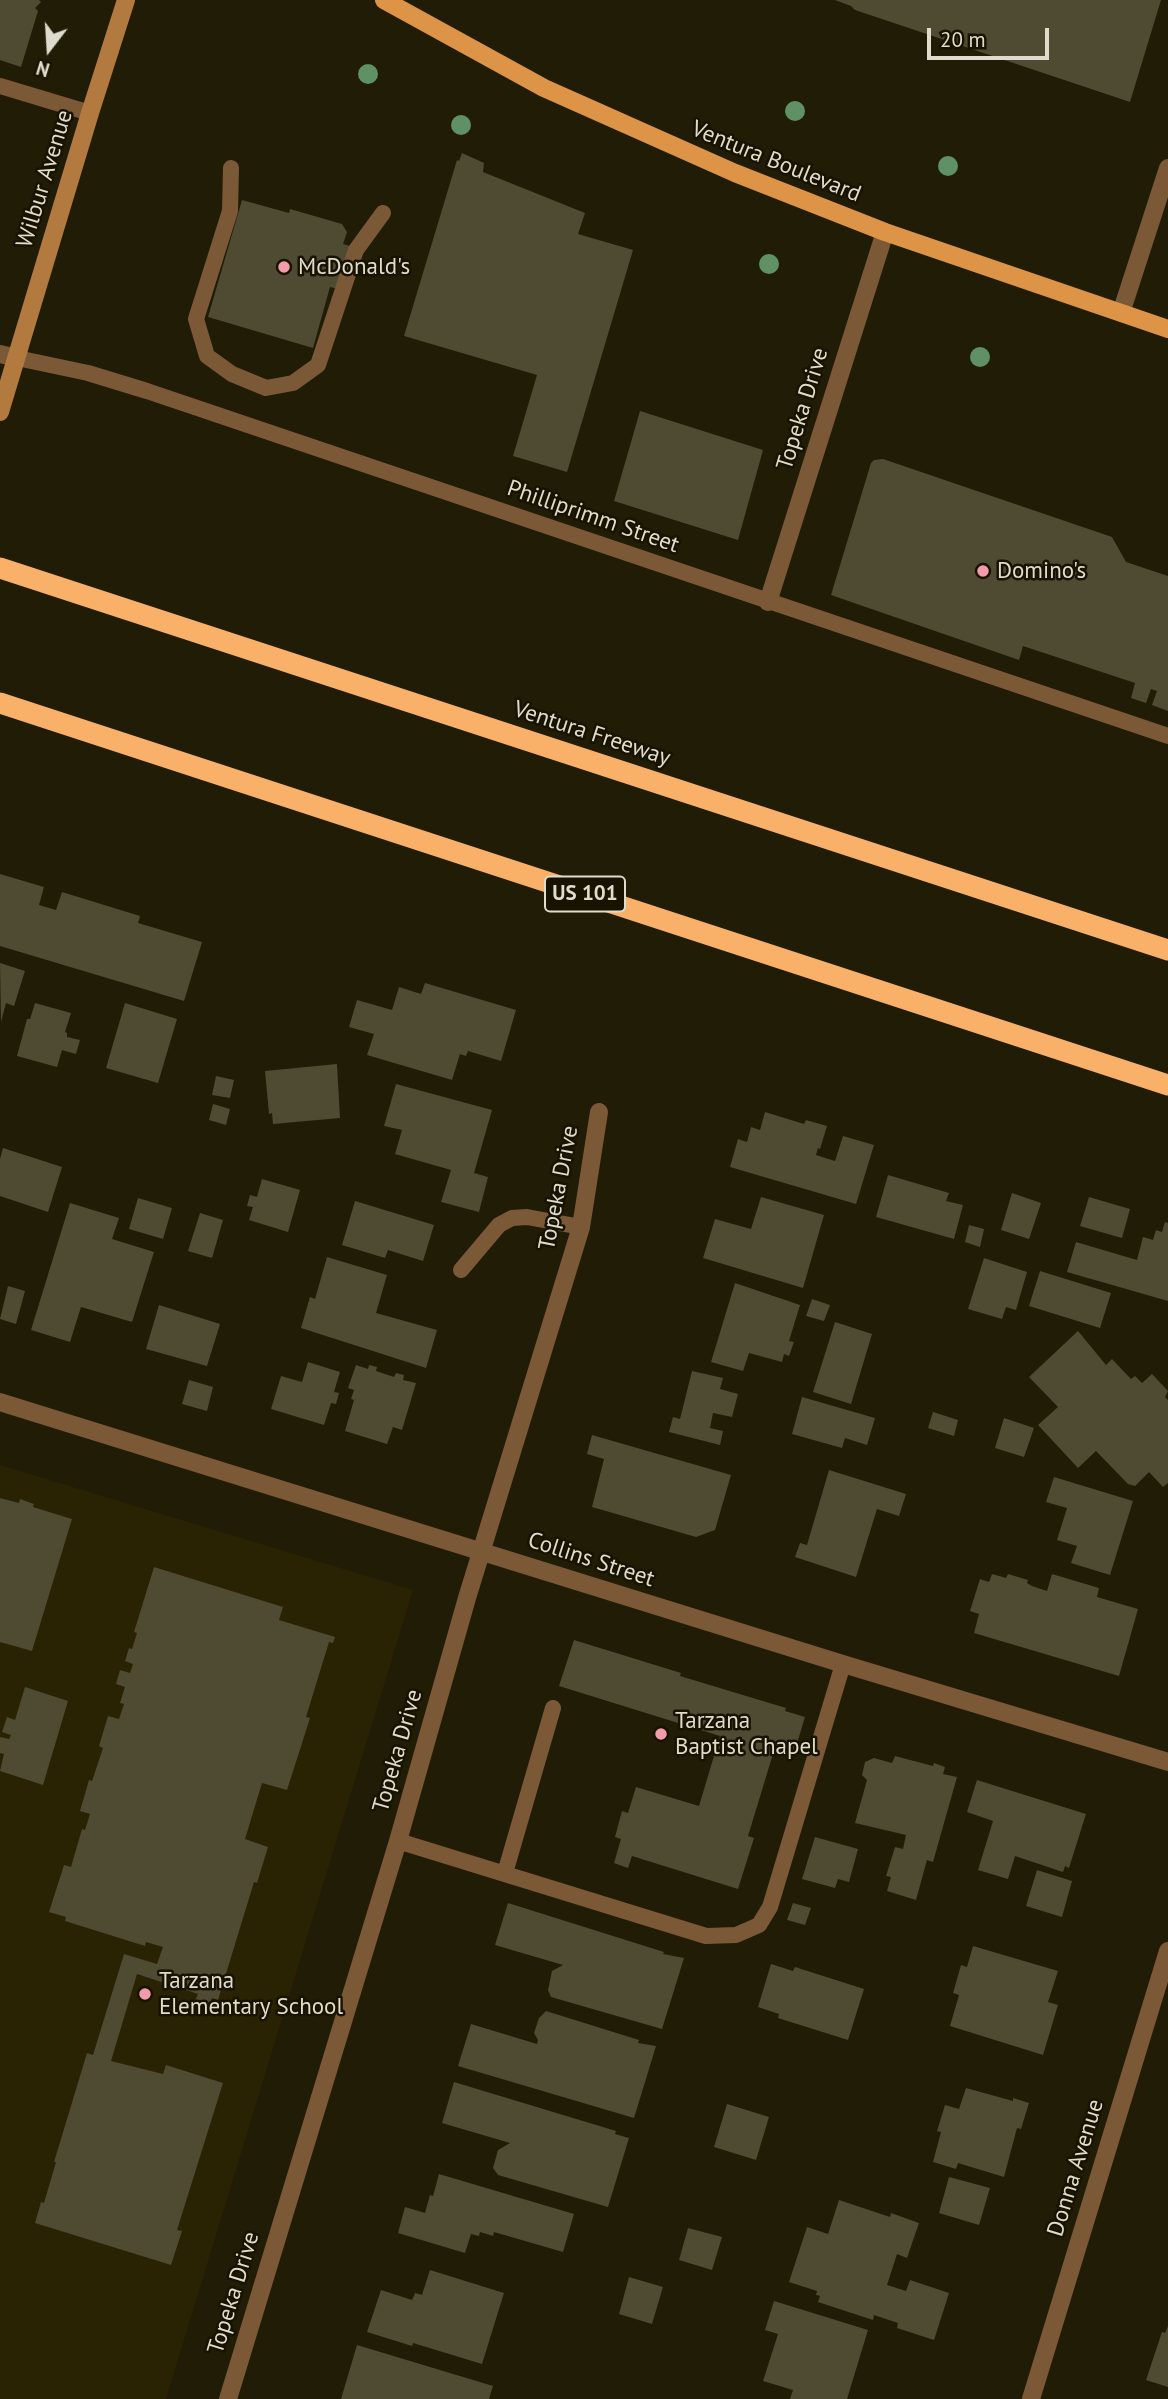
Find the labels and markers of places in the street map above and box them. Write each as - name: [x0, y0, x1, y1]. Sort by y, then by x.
- place label: McDonald's: [298, 253, 410, 281]
- marker: McDonald's: [276, 259, 292, 275]
- place label: Domino's: [997, 557, 1086, 585]
- marker: Domino's: [975, 563, 991, 579]
- place label: Tarzana Baptist Chapel: [675, 1707, 818, 1761]
- marker: Tarzana Baptist Chapel: [653, 1726, 669, 1742]
- place label: Tarzana Elementary School: [159, 1967, 343, 2021]
- marker: Tarzana Elementary School: [137, 1986, 153, 2002]

